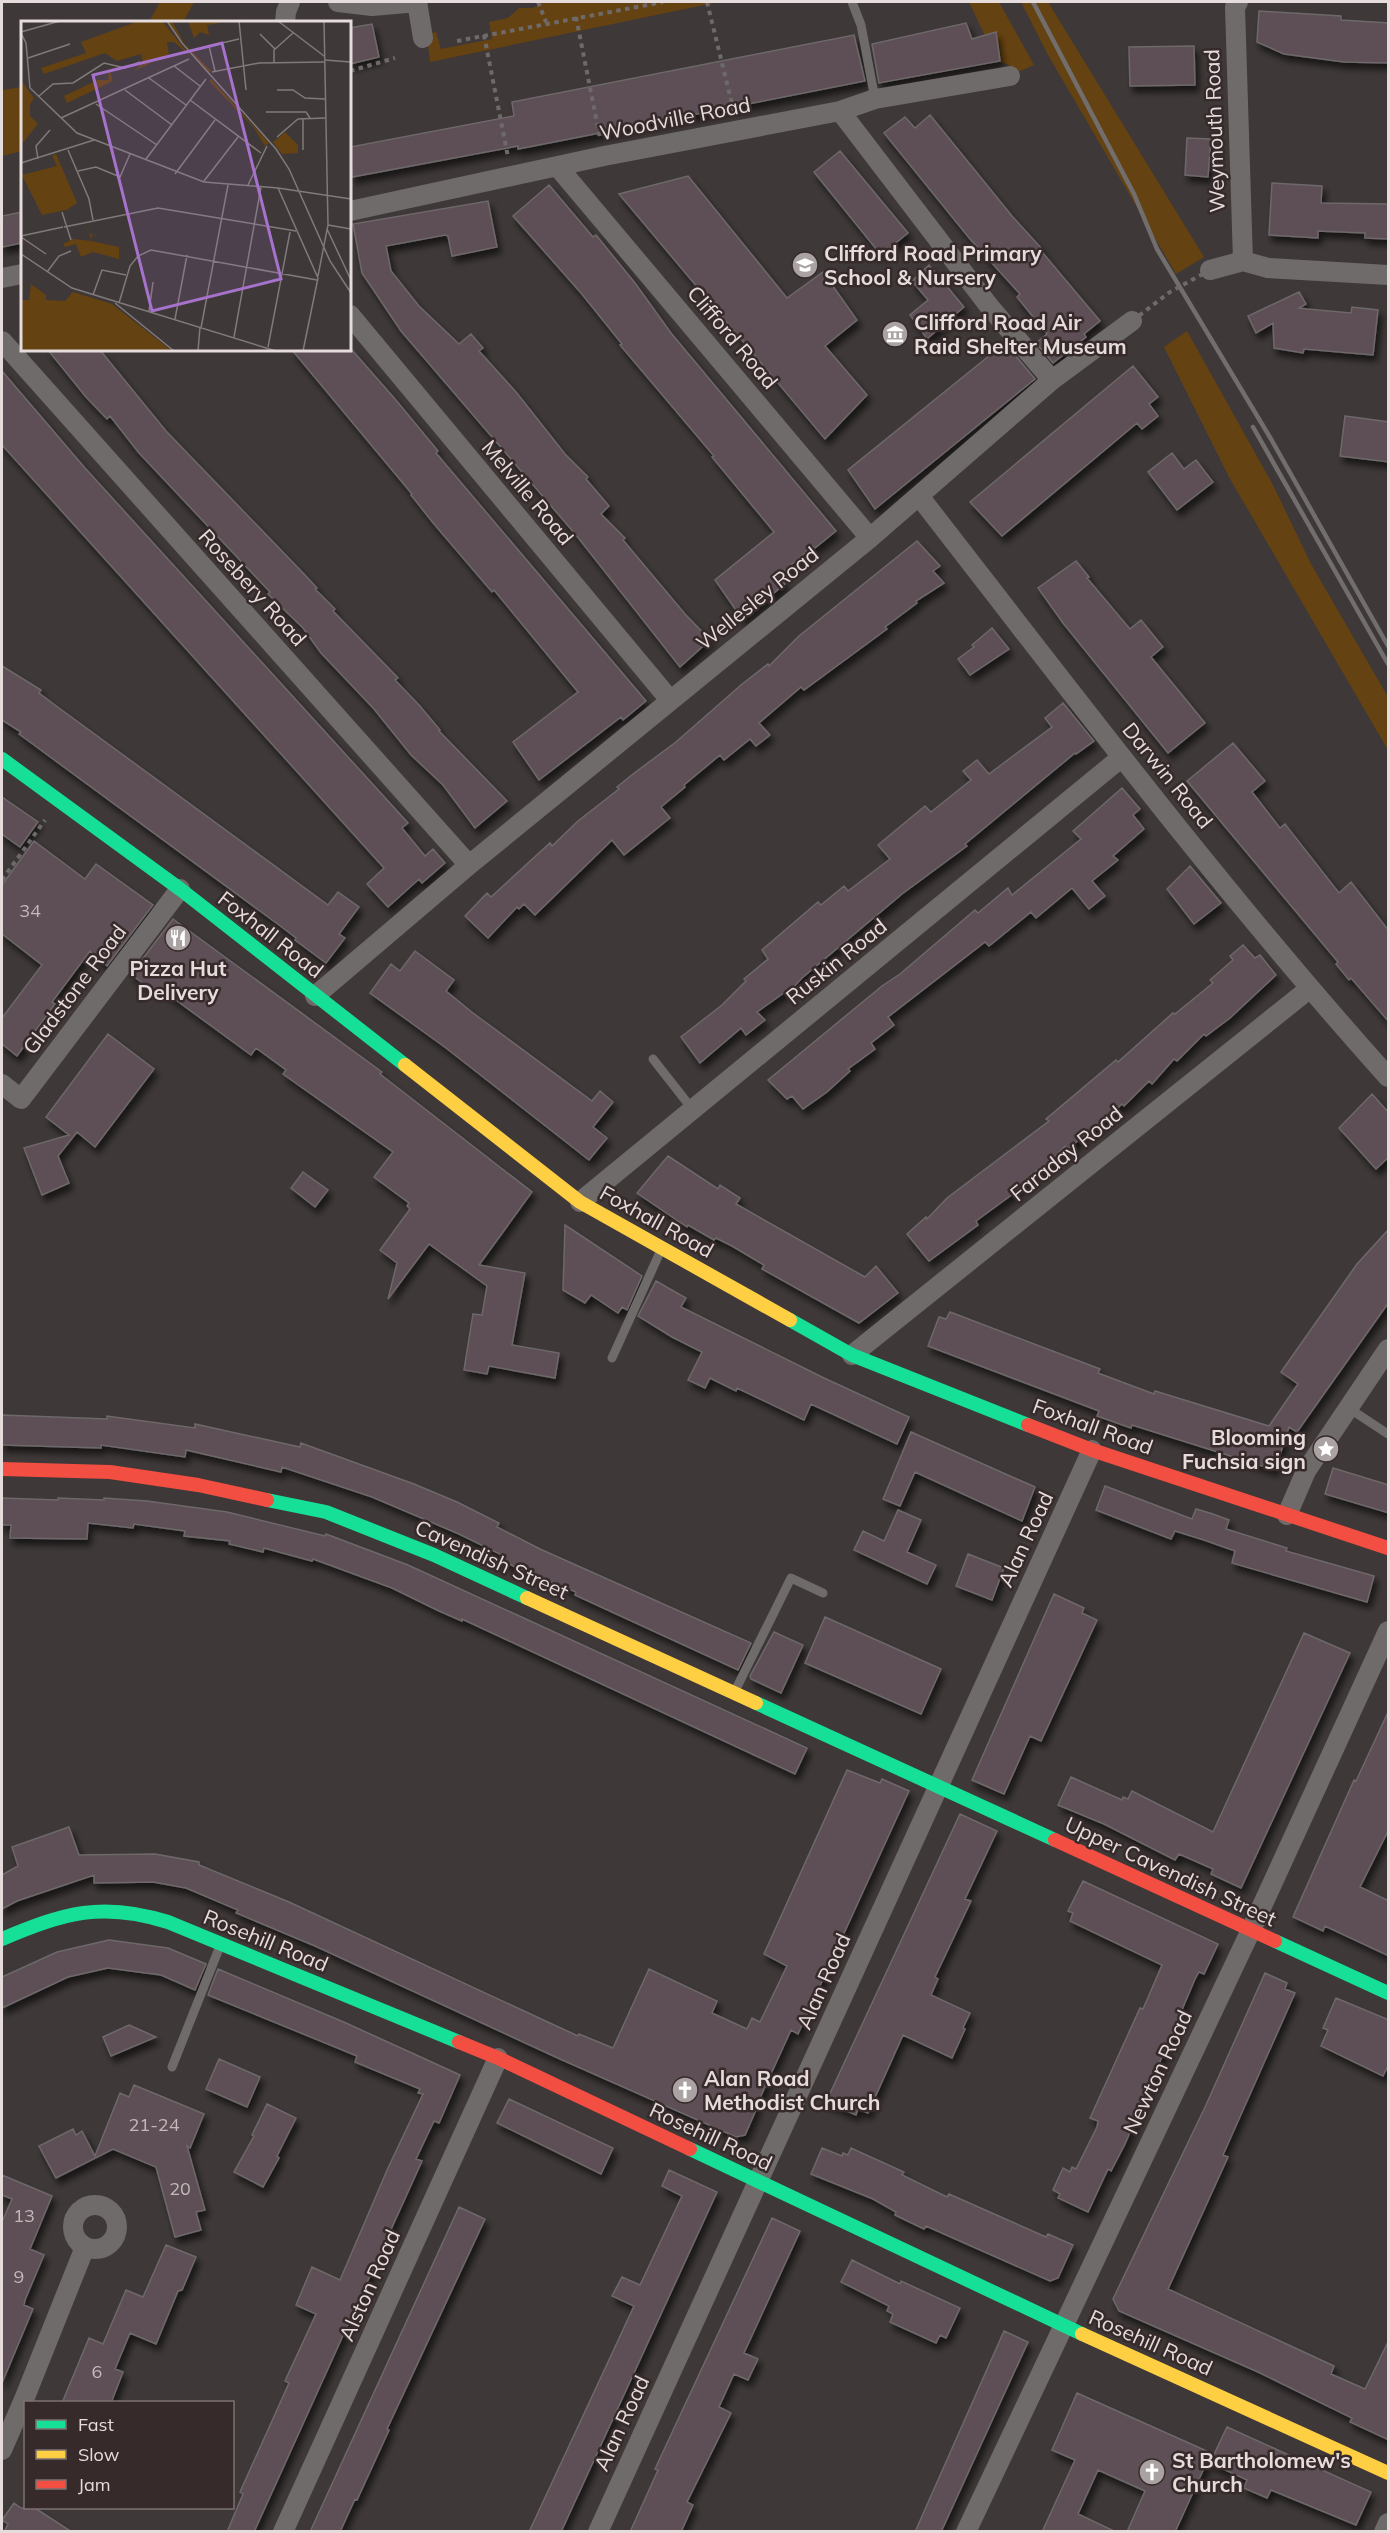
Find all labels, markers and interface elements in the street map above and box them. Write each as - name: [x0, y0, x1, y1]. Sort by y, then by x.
- inset map: [21, 21, 351, 351]
- street label: Weymouth Road: [1198, 49, 1230, 213]
- street label: Woodville Road: [597, 91, 753, 145]
- place label: Clifford Road Primary School & Nursery: [824, 240, 1042, 290]
- school or university icon: Clifford Road Primary School & Nursery: [790, 250, 820, 280]
- street label: Clifford Road: [682, 280, 784, 394]
- place label: Clifford Road Air Raid Shelter Museum: [914, 309, 1127, 359]
- museum icon: Clifford Road Air Raid Shelter Museum: [880, 319, 910, 349]
- street label: Melville Road: [477, 434, 579, 550]
- street label: Rosebery Road: [194, 523, 312, 651]
- street label: Wellesley Road: [691, 541, 823, 655]
- street label: Darwin Road: [1117, 717, 1219, 833]
- street label: Foxhall Road: [213, 885, 329, 983]
- house number: 34: [19, 899, 41, 922]
- street label: Ruskin Road: [780, 912, 892, 1010]
- street label: Gladstone Road: [17, 919, 131, 1059]
- restaurant icon: Pizza Hut Delivery: [163, 923, 193, 953]
- place label: Pizza Hut Delivery: [130, 955, 227, 1005]
- street label: Faraday Road: [1004, 1100, 1128, 1206]
- street label: Foxhall Road: [595, 1179, 719, 1263]
- street label: Foxhall Road: [1029, 1392, 1157, 1460]
- place label: Blooming Fuchsia sign: [1182, 1424, 1306, 1474]
- place icon: Blooming Fuchsia sign: [1311, 1434, 1341, 1464]
- street label: Alan Road: [992, 1487, 1058, 1591]
- street label: Cavendish Street: [411, 1514, 573, 1604]
- street label: Upper Cavendish Street: [1061, 1811, 1281, 1931]
- street label: Rosehill Road: [200, 1903, 332, 1977]
- street label: Alan Road: [790, 1929, 856, 2033]
- street label: Newton Road: [1117, 2006, 1197, 2138]
- place label: Alan Road Methodist Church: [704, 2065, 880, 2115]
- church icon: Alan Road Methodist Church: [670, 2075, 700, 2105]
- street label: Rosehill Road: [646, 2096, 776, 2176]
- house number: 21-24: [129, 2113, 180, 2136]
- house number: 20: [169, 2177, 191, 2200]
- house number: 13: [13, 2204, 35, 2227]
- street label: Alston Road: [333, 2225, 405, 2345]
- house number: 9: [14, 2265, 24, 2288]
- street label: Rosehill Road: [1085, 2303, 1217, 2381]
- house number: 6: [92, 2360, 102, 2383]
- street label: Alan Road: [588, 2371, 654, 2475]
- legend: [24, 2401, 234, 2509]
- text: Fast: [78, 2413, 114, 2436]
- text: Slow: [78, 2443, 120, 2466]
- place label: St Bartholomew's Church: [1172, 2447, 1351, 2497]
- church icon: St Bartholomew's Church: [1137, 2457, 1167, 2487]
- text: Jam: [78, 2473, 111, 2496]

